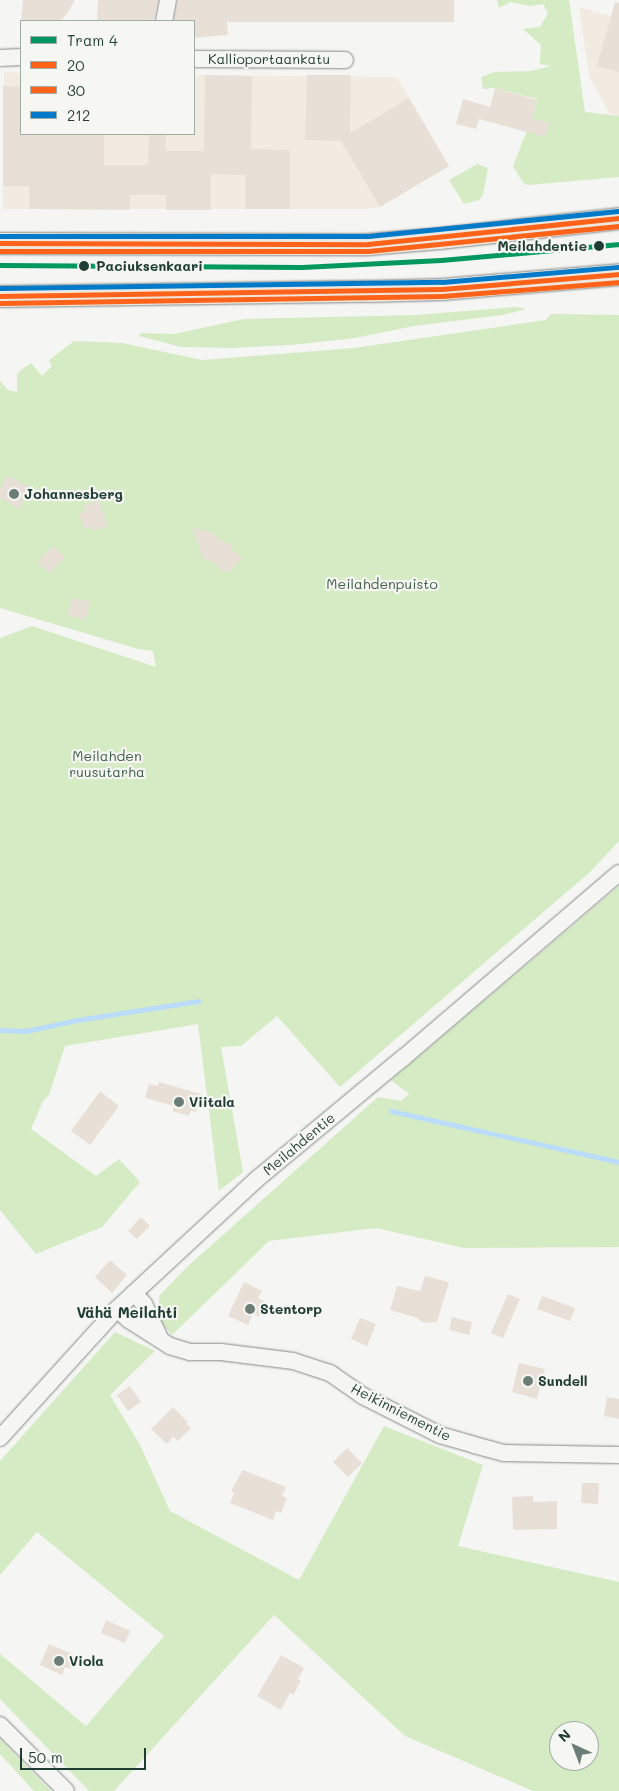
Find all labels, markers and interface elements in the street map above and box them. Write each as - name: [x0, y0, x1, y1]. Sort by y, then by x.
- legend: [20, 20, 195, 135]
- text: Tram 4: [67, 30, 118, 50]
- street label: Kallioportaankatu: [208, 51, 330, 67]
- text: 20: [67, 55, 85, 75]
- text: 30: [67, 80, 85, 100]
- text: 212: [67, 105, 90, 125]
- place label: Meilahdentie: [498, 238, 587, 254]
- marker: Meilahdentie: [591, 238, 607, 254]
- marker: Paciuksenkaari: [76, 258, 92, 274]
- place label: Paciuksenkaari: [96, 258, 203, 274]
- place label: Johannesberg: [24, 486, 123, 502]
- marker: Johannesberg: [8, 488, 20, 500]
- park label: Meilahdenpuisto: [326, 576, 438, 592]
- park label: Meilahden ruusutarha: [69, 748, 145, 780]
- place label: Viitala: [189, 1094, 235, 1110]
- marker: Viitala: [173, 1096, 185, 1108]
- street label: Meilahdentie: [260, 1109, 338, 1179]
- place label: Stentorp: [260, 1301, 322, 1317]
- marker: Stentorp: [244, 1303, 256, 1315]
- district label: Vähä Meilahti: [76, 1304, 178, 1322]
- place label: Sundell: [538, 1373, 588, 1389]
- marker: Sundell: [522, 1375, 534, 1387]
- street label: Heikinniementie: [348, 1380, 454, 1444]
- place label: Viola: [69, 1653, 104, 1669]
- marker: Viola: [53, 1655, 65, 1667]
- north arrow: [549, 1721, 599, 1771]
- text: N: [554, 1725, 574, 1746]
- scale bar: [22, 1738, 149, 1770]
- text: 50 m: [28, 1747, 63, 1767]

